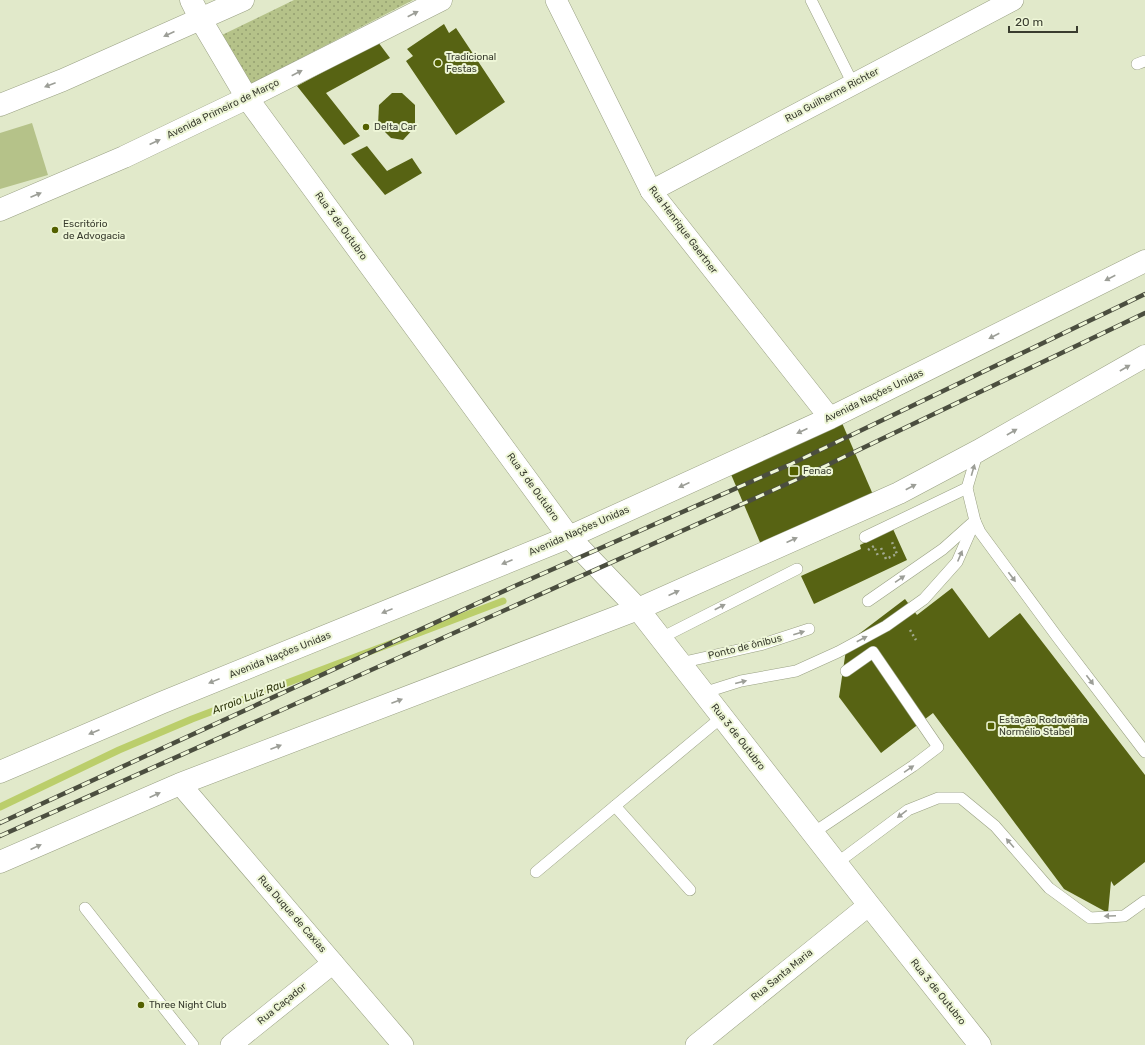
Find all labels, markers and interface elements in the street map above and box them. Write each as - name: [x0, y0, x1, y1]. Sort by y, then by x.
- scale bar: [1009, 8, 1077, 34]
- one-way arrow: [407, 11, 419, 18]
- text: 20 m: [1015, 15, 1043, 29]
- one-way arrow: [162, 31, 174, 37]
- place label: Tradicional Festas: [446, 51, 496, 75]
- marker: Tradicional Festas: [433, 58, 443, 68]
- street label: Rua Guilherme Richter: [783, 65, 881, 125]
- one-way arrow: [291, 70, 303, 76]
- street label: Avenida Primeiro de Março: [165, 76, 281, 141]
- one-way arrow: [43, 83, 55, 89]
- place label: Delta Car: [374, 121, 417, 133]
- marker: Delta Car: [361, 122, 371, 132]
- one-way arrow: [149, 139, 160, 145]
- street label: Rua Henrique Gaertner: [646, 184, 720, 276]
- street label: Rua 3 de Outubro: [312, 190, 370, 263]
- one-way arrow: [30, 191, 42, 197]
- place label: Escritório de Advogacia: [63, 218, 125, 242]
- marker: Escritório de Advogacia: [50, 225, 60, 235]
- one-way arrow: [1104, 275, 1116, 281]
- one-way arrow: [988, 333, 1000, 340]
- one-way arrow: [1119, 364, 1131, 371]
- street label: Avenida Nações Unidas: [823, 367, 925, 425]
- one-way arrow: [796, 428, 808, 434]
- one-way arrow: [1006, 428, 1018, 435]
- street label: Rua 3 de Outubro: [504, 451, 562, 524]
- one-way arrow: [970, 463, 976, 475]
- marker: Fenac: [788, 465, 800, 477]
- place label: Fenac: [803, 465, 832, 477]
- one-way arrow: [678, 482, 689, 488]
- one-way arrow: [905, 483, 917, 490]
- street label: Avenida Nações Unidas: [527, 503, 631, 559]
- one-way arrow: [787, 537, 798, 543]
- one-way arrow: [957, 549, 963, 561]
- one-way arrow: [501, 559, 512, 565]
- one-way arrow: [1008, 571, 1016, 582]
- one-way arrow: [895, 575, 906, 583]
- one-way arrow: [668, 590, 679, 596]
- one-way arrow: [715, 604, 726, 610]
- one-way arrow: [381, 608, 392, 614]
- street label: Avenida Nações Unidas: [227, 629, 333, 681]
- one-way arrow: [794, 630, 806, 636]
- street label: Ponto de ônibus: [707, 632, 783, 662]
- one-way arrow: [856, 636, 868, 642]
- one-way arrow: [1086, 675, 1095, 686]
- water label: Arroio Luiz Rau: [210, 677, 288, 717]
- one-way arrow: [734, 678, 747, 684]
- one-way arrow: [208, 679, 220, 685]
- one-way arrow: [392, 697, 404, 703]
- street label: Rua 3 de Outubro: [708, 701, 768, 773]
- place label: Estação Rodoviária Normélio Stabel: [999, 714, 1088, 738]
- marker: Estação Rodoviária Normélio Stabel: [986, 721, 996, 731]
- one-way arrow: [88, 729, 100, 735]
- one-way arrow: [270, 744, 282, 750]
- one-way arrow: [903, 765, 914, 773]
- one-way arrow: [149, 792, 160, 798]
- one-way arrow: [896, 810, 907, 818]
- one-way arrow: [1006, 838, 1015, 849]
- one-way arrow: [30, 844, 41, 850]
- street label: Rua Duque de Caxias: [255, 873, 329, 955]
- one-way arrow: [1104, 913, 1116, 920]
- street label: Rua Santa Maria: [749, 947, 815, 1003]
- street label: Rua 3 de Outubro: [908, 957, 968, 1027]
- street label: Rua Caçador: [255, 981, 309, 1027]
- place label: Three Night Club: [149, 999, 227, 1011]
- marker: Three Night Club: [136, 1000, 146, 1010]

